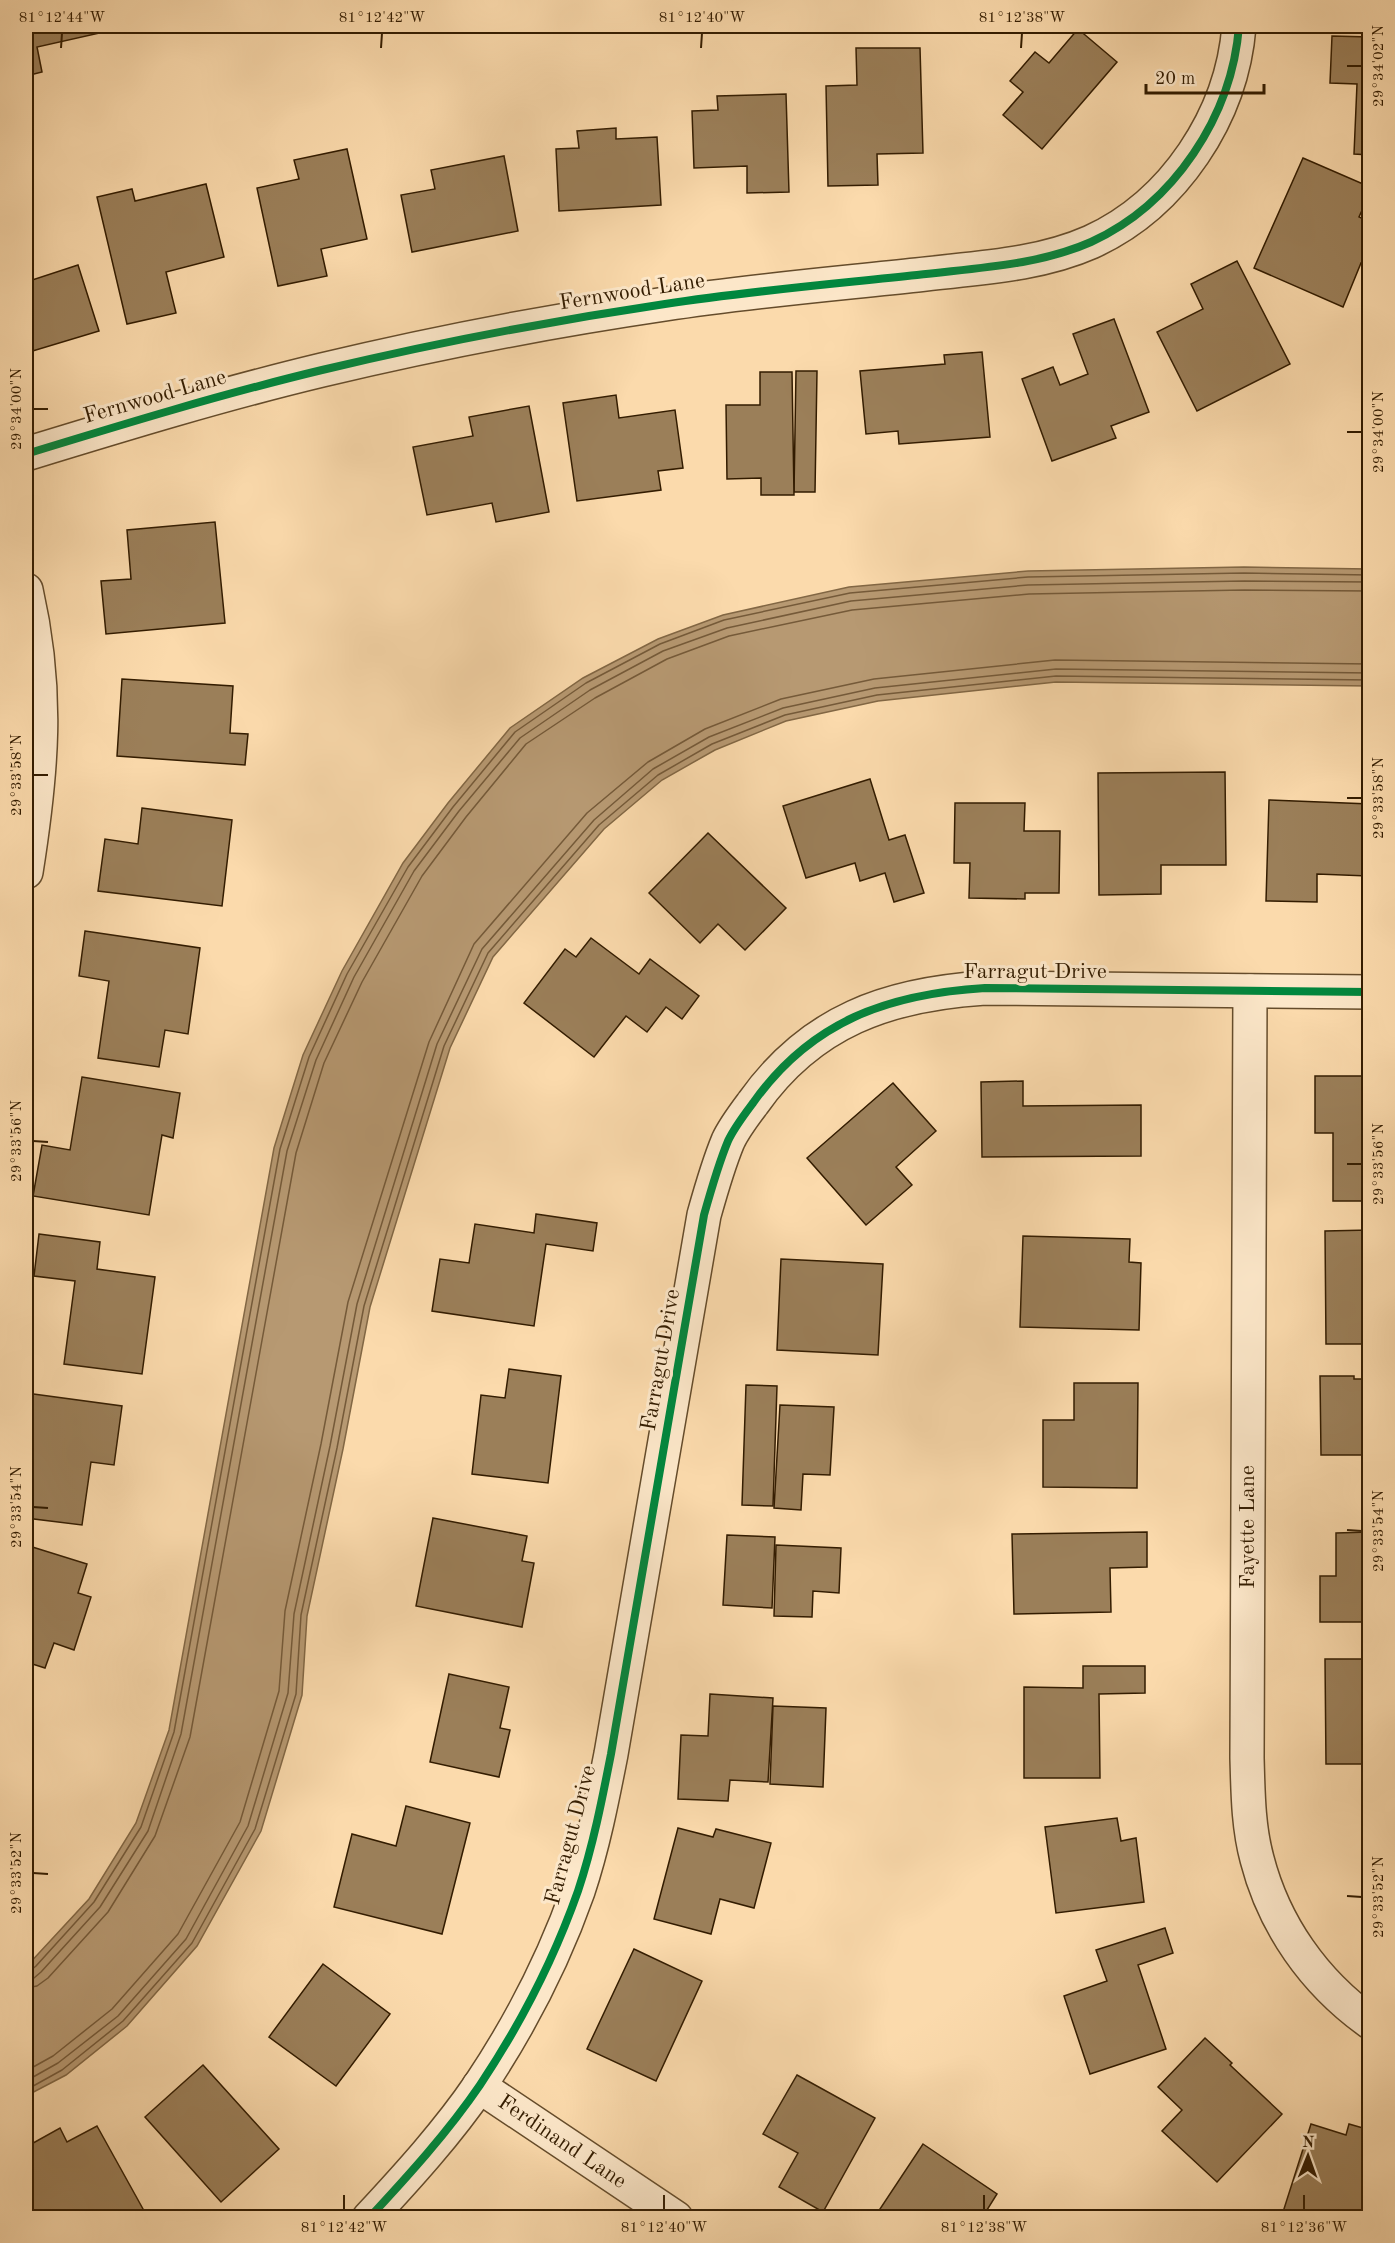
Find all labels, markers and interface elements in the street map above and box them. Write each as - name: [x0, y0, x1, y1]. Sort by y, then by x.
- text: 81°12'44"W: [19, 11, 105, 26]
- text: 81°12'42"W: [339, 11, 425, 26]
- text: 81°12'40"W: [659, 11, 745, 26]
- text: 81°12'38"W: [979, 11, 1065, 26]
- text: 29°34'02"N: [1372, 25, 1387, 107]
- scale bar: [1146, 57, 1264, 95]
- text: 20 m: [1155, 70, 1195, 88]
- street label: Fernwood Lane: [557, 270, 707, 314]
- street label: Fernwood Lane: [81, 366, 229, 428]
- text: 29°34'00"N: [10, 368, 25, 450]
- text: 29°34'00"N: [1372, 391, 1387, 473]
- text: 29°33'58"N: [10, 734, 25, 816]
- text: 29°33'58"N: [1372, 757, 1387, 839]
- street label: Farragut Drive: [963, 961, 1107, 983]
- text: 29°33'56"N: [10, 1100, 25, 1182]
- text: 29°33'56"N: [1372, 1123, 1387, 1205]
- street label: Farragut Drive: [638, 1287, 684, 1433]
- street label: Fayette Lane: [1237, 1465, 1259, 1589]
- text: 29°33'54"N: [10, 1466, 25, 1548]
- text: 29°33'54"N: [1372, 1490, 1387, 1572]
- street label: Farragut Drive: [542, 1763, 600, 1907]
- text: 29°33'52"N: [10, 1832, 25, 1914]
- text: 29°33'52"N: [1372, 1856, 1387, 1938]
- street label: Ferdinand Lane: [494, 2091, 630, 2193]
- north arrow: [1278, 2126, 1338, 2186]
- text: N: [1302, 2135, 1315, 2151]
- text: 81°12'42"W: [301, 2221, 387, 2236]
- text: 81°12'40"W: [621, 2221, 707, 2236]
- text: 81°12'38"W: [941, 2221, 1027, 2236]
- text: 81°12'36"W: [1261, 2221, 1347, 2236]

